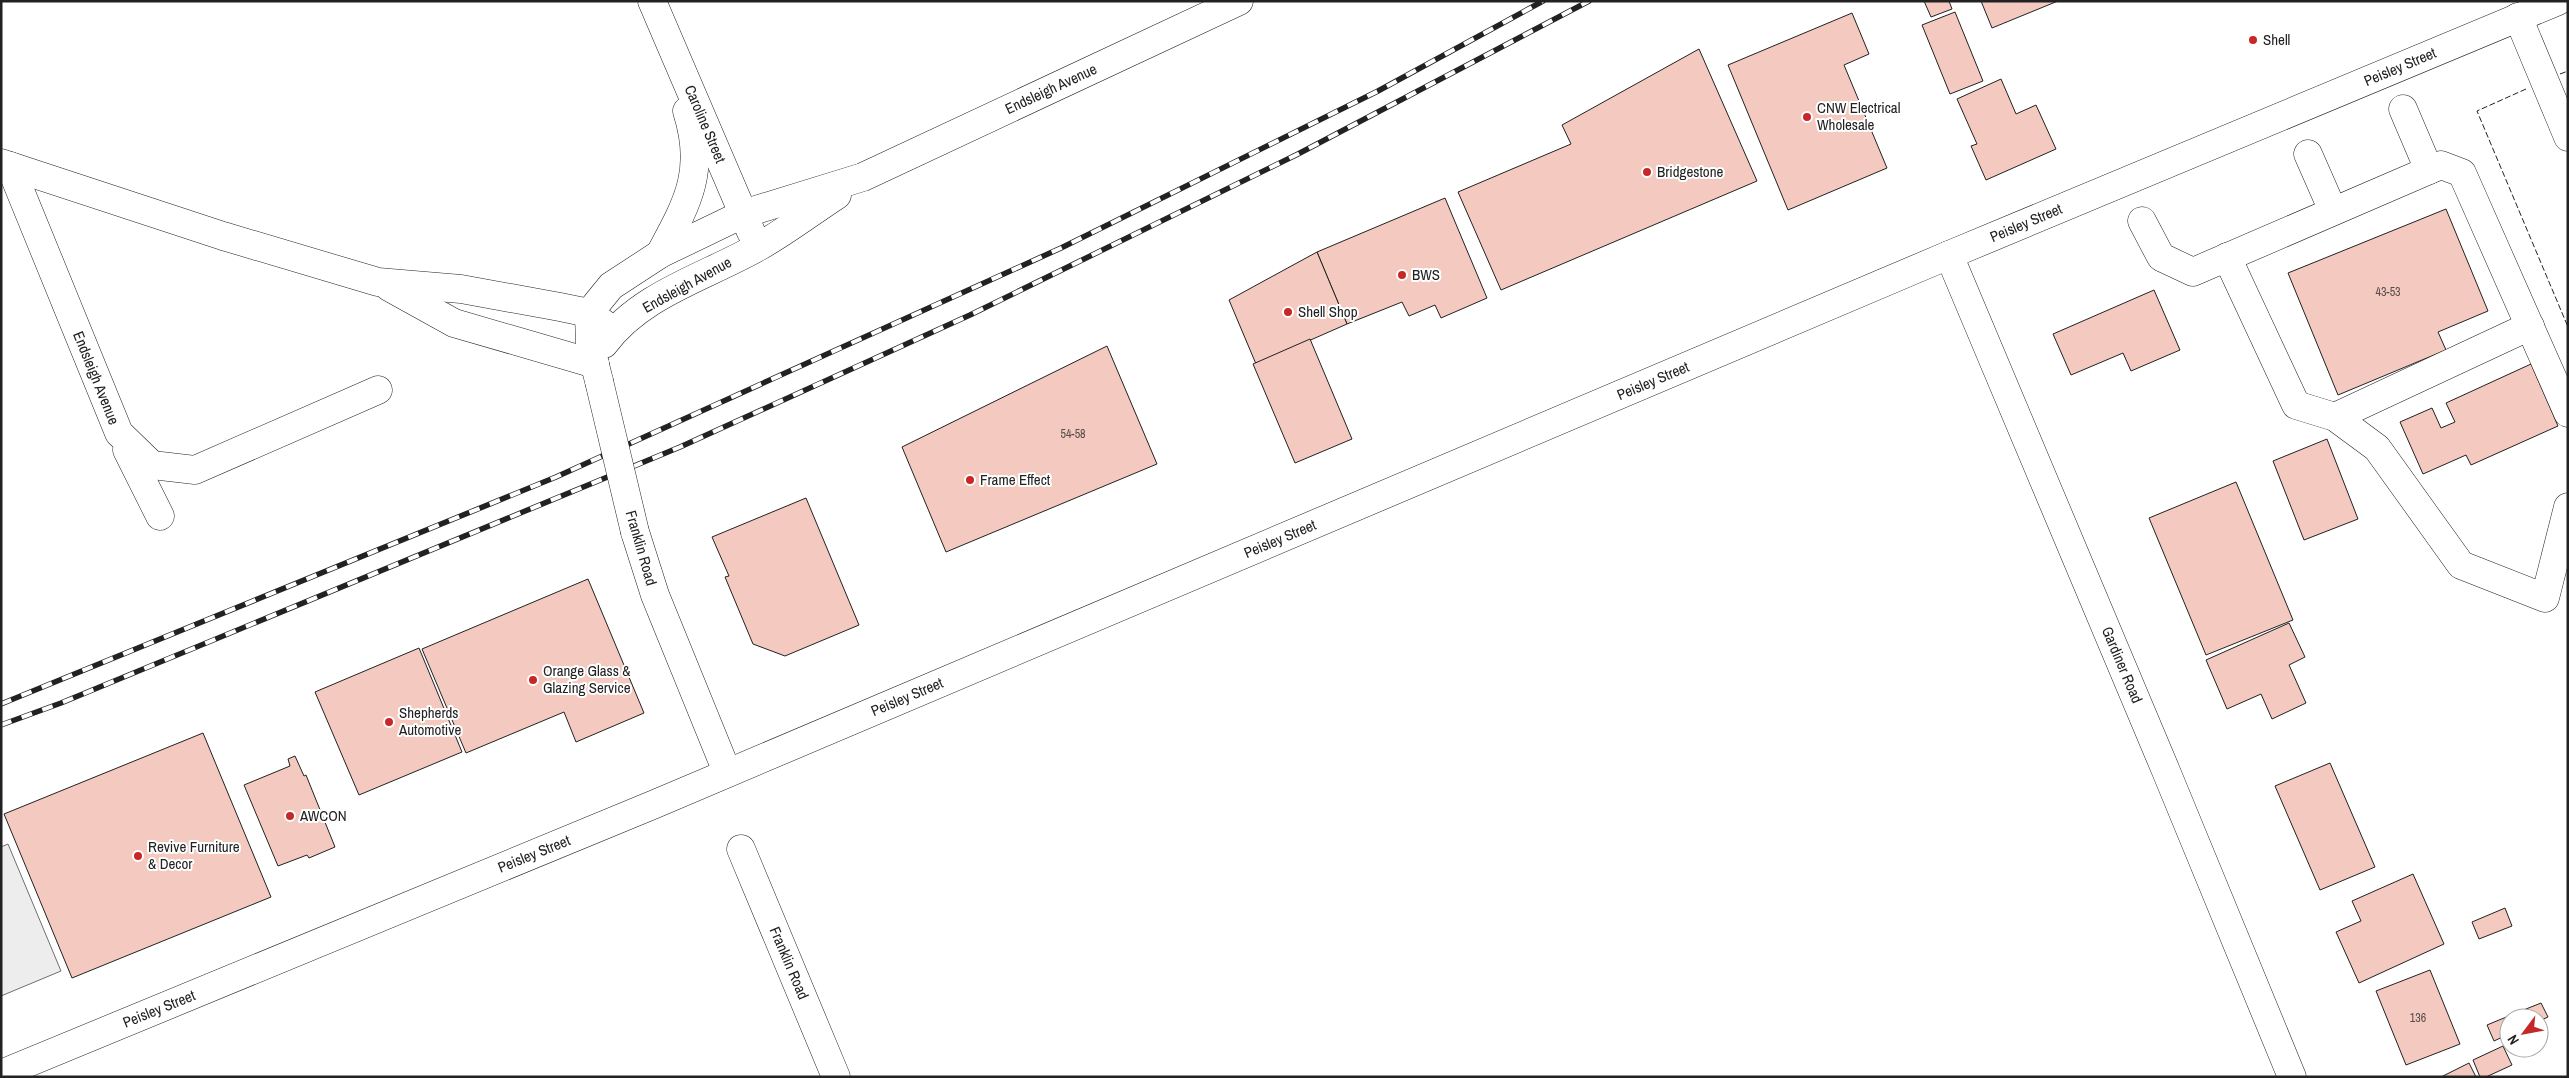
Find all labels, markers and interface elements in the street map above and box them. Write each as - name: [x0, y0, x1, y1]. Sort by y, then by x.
- place label: Shell: [2263, 29, 2290, 50]
- marker: Shell: [2247, 34, 2259, 46]
- street label: Peisley Street: [2360, 42, 2440, 91]
- street label: Endsleigh Avenue: [1002, 58, 1100, 119]
- street label: Caroline Street: [680, 82, 732, 167]
- place label: CNW Electrical Wholesale: [1817, 97, 1900, 135]
- marker: CNW Electrical Wholesale: [1801, 111, 1813, 123]
- place label: Bridgestone: [1657, 161, 1723, 182]
- marker: Bridgestone: [1641, 166, 1653, 178]
- street label: Peisley Street: [1986, 198, 2066, 247]
- street label: Endsleigh Avenue: [638, 251, 735, 318]
- place label: BWS: [1412, 264, 1440, 285]
- marker: BWS: [1396, 269, 1408, 281]
- house number: 43-53: [2375, 284, 2401, 300]
- place label: Shell Shop: [1298, 301, 1358, 322]
- marker: Shell Shop: [1282, 306, 1294, 318]
- street label: Endsleigh Avenue: [68, 328, 125, 428]
- street label: Peisley Street: [1613, 356, 1693, 405]
- house number: 54-58: [1060, 426, 1086, 442]
- place label: Frame Effect: [980, 469, 1051, 490]
- marker: Frame Effect: [964, 474, 976, 486]
- street label: Franklin Road: [621, 508, 662, 588]
- street label: Peisley Street: [1240, 514, 1320, 563]
- street label: Gardiner Road: [2097, 623, 2148, 706]
- place label: Orange Glass & Glazing Service: [543, 660, 631, 698]
- street label: Peisley Street: [867, 672, 947, 721]
- marker: Orange Glass & Glazing Service: [527, 674, 539, 686]
- place label: Shepherds Automotive: [398, 702, 461, 740]
- marker: Shepherds Automotive: [383, 716, 395, 728]
- place label: AWCON: [299, 805, 347, 826]
- marker: AWCON: [284, 810, 296, 822]
- street label: Peisley Street: [494, 829, 574, 878]
- place label: Revive Furniture & Decor: [148, 836, 240, 874]
- marker: Revive Furniture & Decor: [132, 850, 144, 862]
- street label: Franklin Road: [765, 923, 814, 1002]
- street label: Peisley Street: [119, 984, 199, 1033]
- north arrow: [2499, 1008, 2549, 1058]
- house number: 136: [2410, 1010, 2426, 1026]
- text: N: [2503, 1032, 2523, 1048]

